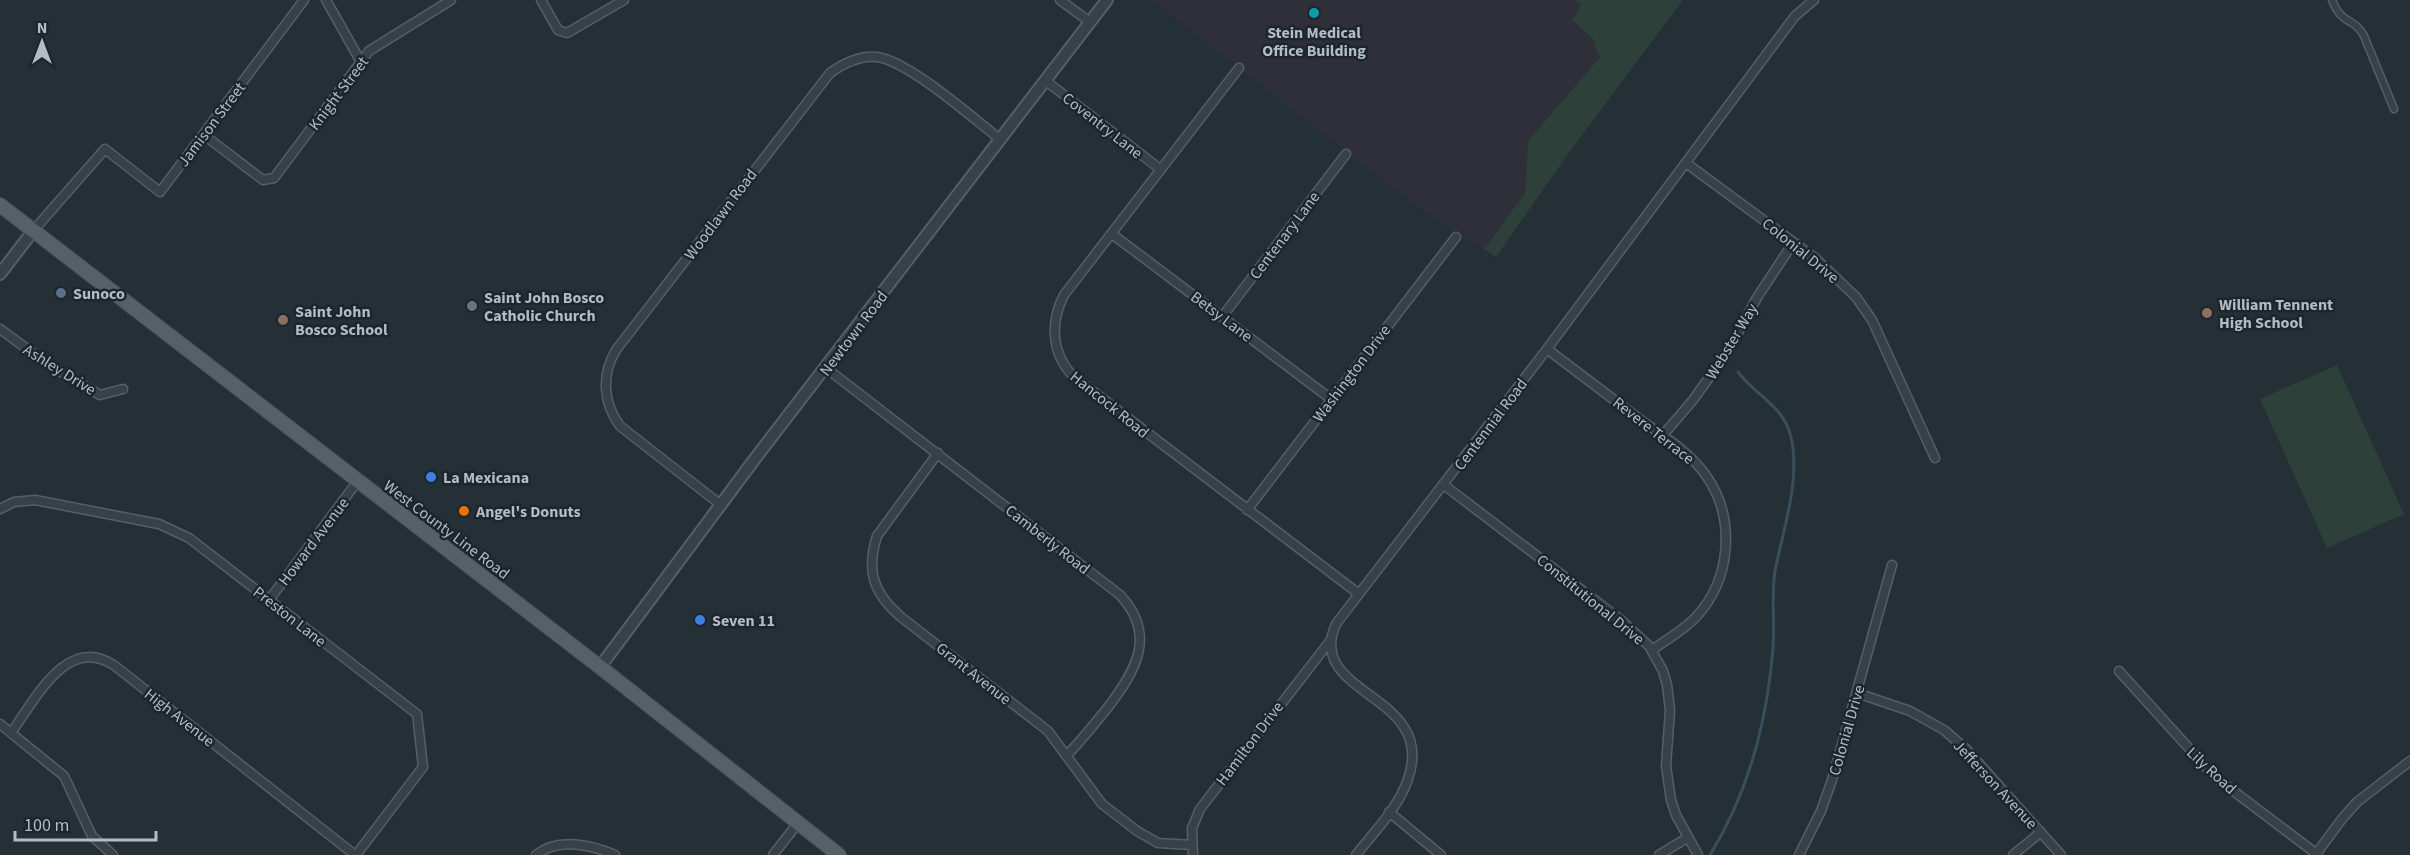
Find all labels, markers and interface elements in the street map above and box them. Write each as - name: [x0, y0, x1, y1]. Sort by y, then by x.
- marker: Stein Medical Office Building: [1307, 6, 1321, 20]
- north arrow: [12, 12, 72, 72]
- text: N: [37, 17, 47, 39]
- place label: Stein Medical Office Building: [1262, 22, 1366, 62]
- street label: Knight Street: [304, 52, 374, 135]
- street label: Jamison Street: [173, 77, 251, 171]
- street label: Coventry Lane: [1058, 87, 1147, 164]
- street label: Woodlawn Road: [679, 165, 762, 265]
- street label: Centenary Lane: [1244, 187, 1325, 284]
- street label: Colonial Drive: [1757, 213, 1844, 289]
- place label: Sunoco: [73, 283, 125, 305]
- marker: Sunoco: [54, 286, 68, 300]
- street label: Newtown Road: [814, 286, 893, 381]
- street label: Betsy Lane: [1186, 286, 1257, 347]
- place label: Saint John Bosco Catholic Church: [484, 287, 604, 327]
- place label: William Tennent High School: [2219, 294, 2333, 334]
- marker: Saint John Bosco Catholic Church: [465, 299, 479, 313]
- street label: Webster Way: [1700, 299, 1764, 384]
- place label: Saint John Bosco School: [295, 301, 388, 341]
- marker: William Tennent High School: [2200, 306, 2214, 320]
- marker: Saint John Bosco School: [276, 313, 290, 327]
- street label: Washington Drive: [1308, 320, 1396, 427]
- street label: Ashley Drive: [19, 339, 100, 401]
- street label: Hancock Road: [1065, 366, 1153, 443]
- street label: Centennial Road: [1449, 374, 1533, 475]
- street label: Revere Terrace: [1608, 392, 1699, 470]
- place label: La Mexicana: [443, 467, 529, 489]
- marker: La Mexicana: [424, 470, 438, 484]
- street label: West County Line Road: [379, 475, 514, 585]
- street label: Howard Avenue: [273, 493, 354, 590]
- street label: Camberly Road: [1000, 500, 1094, 580]
- place label: Angel's Donuts: [475, 501, 581, 523]
- marker: Angel's Donuts: [457, 504, 471, 518]
- street label: Constitutional Drive: [1532, 549, 1649, 650]
- street label: Preston Lane: [248, 581, 331, 652]
- place label: Seven 11: [712, 610, 775, 632]
- marker: Seven 11: [693, 613, 707, 627]
- street label: Grant Avenue: [931, 637, 1016, 710]
- street label: Colonial Drive: [1824, 682, 1870, 778]
- street label: High Avenue: [140, 683, 219, 752]
- street label: Hamilton Drive: [1211, 697, 1289, 790]
- street label: Jefferson Avenue: [1948, 735, 2042, 834]
- street label: Lily Road: [2182, 742, 2241, 800]
- scale bar: [15, 804, 156, 842]
- text: 100 m: [24, 813, 69, 838]

